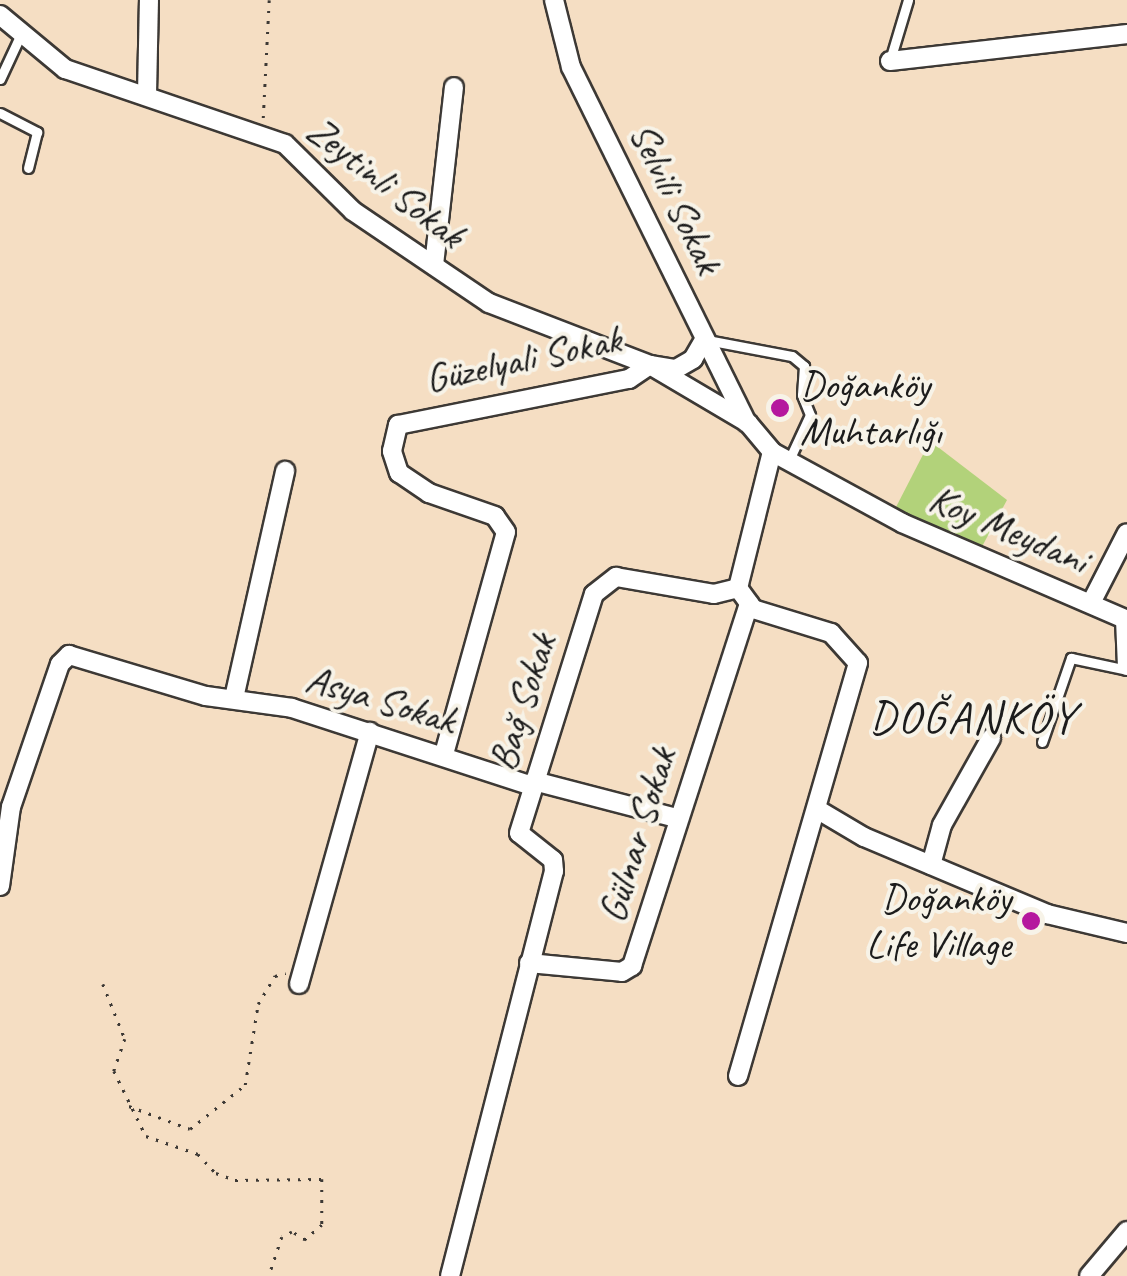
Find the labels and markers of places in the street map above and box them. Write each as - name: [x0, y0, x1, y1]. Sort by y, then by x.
- place label: Doğanköy Muhtarlığı: [800, 361, 941, 455]
- marker: Doğanköy Muhtarlığı: [769, 397, 791, 419]
- place label: Doğanköy Life Village: [868, 874, 1011, 968]
- marker: Doğanköy Life Village: [1020, 910, 1042, 932]

